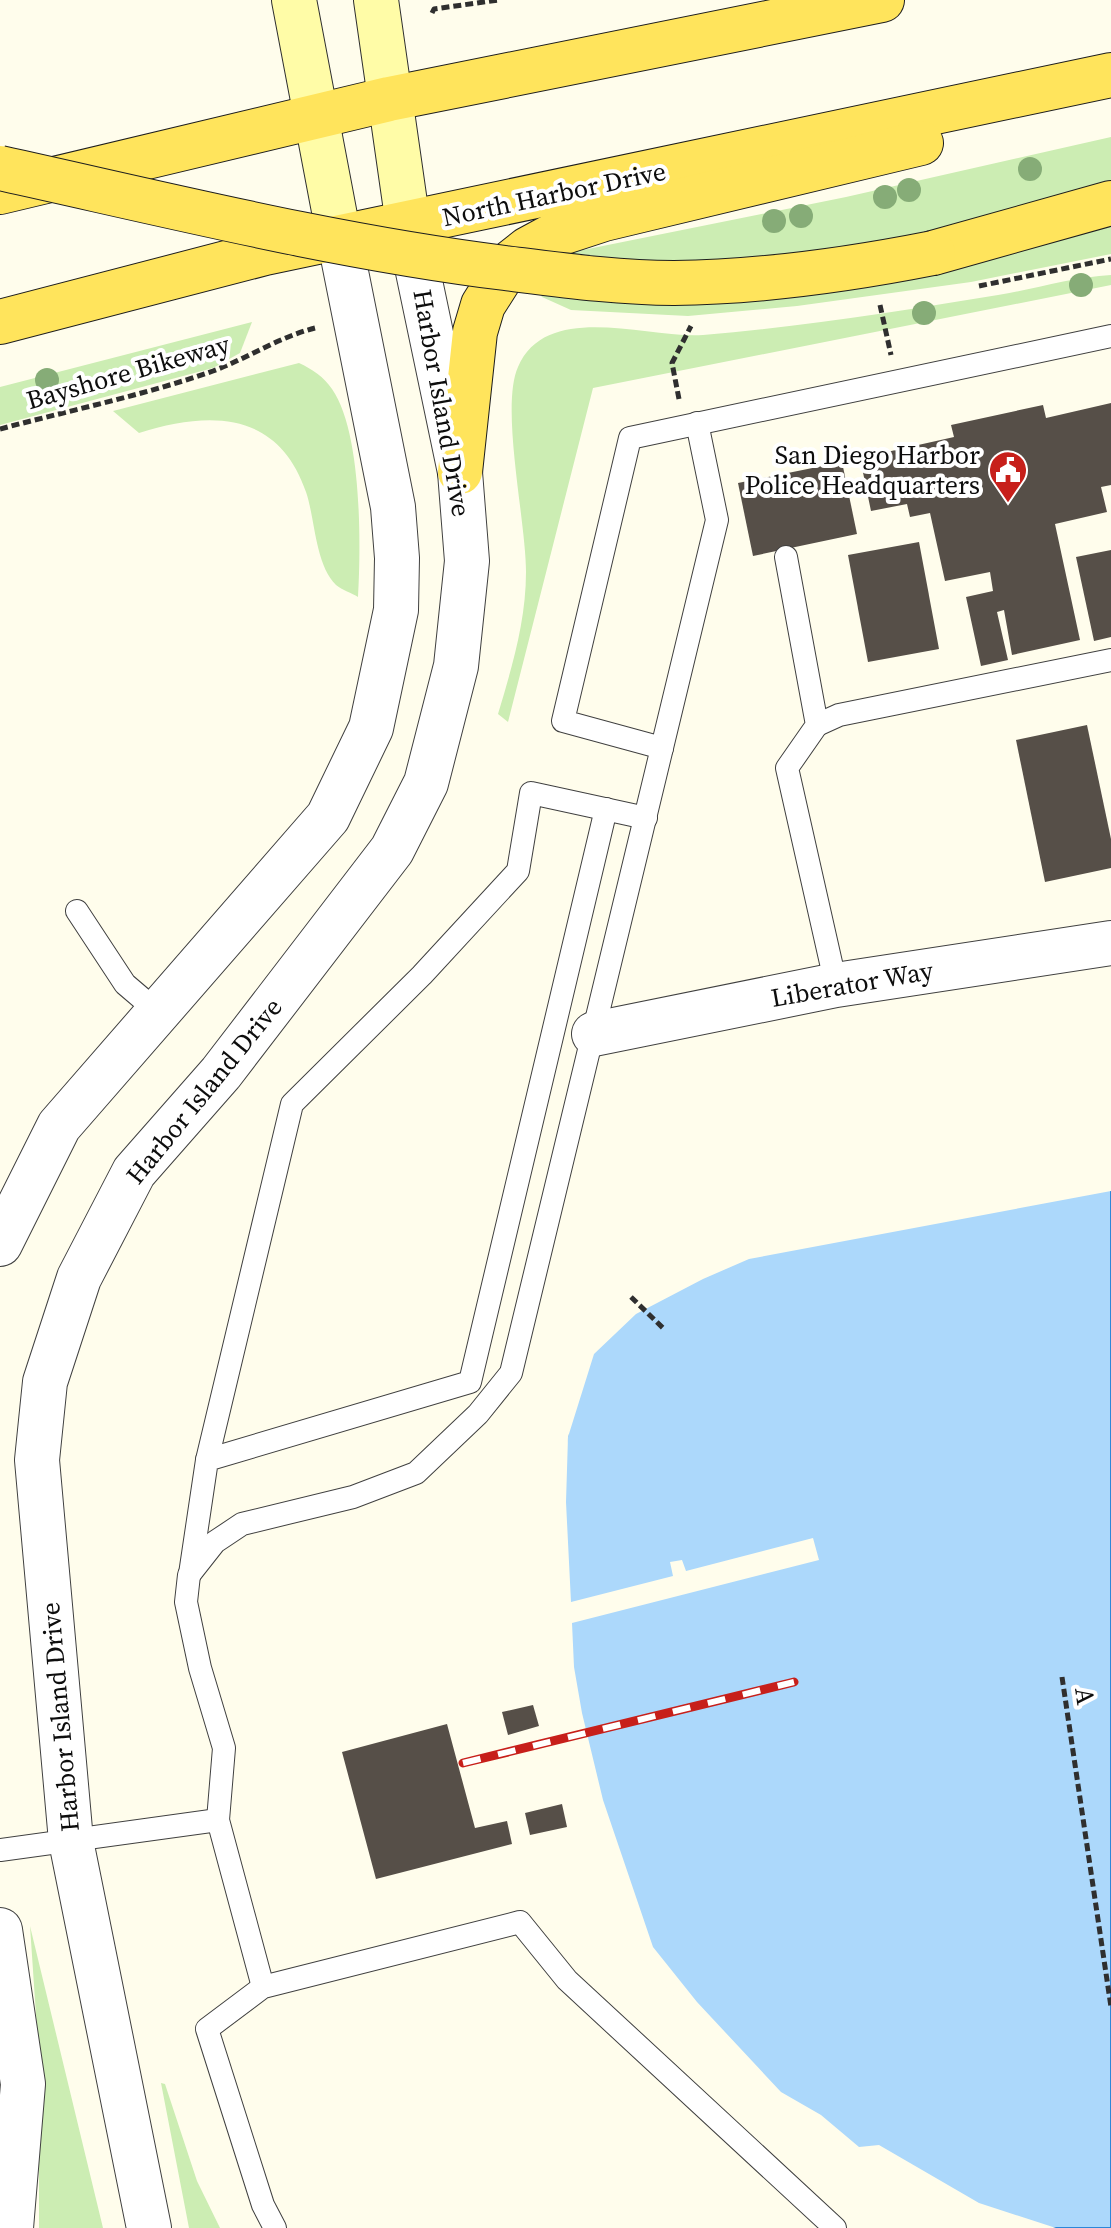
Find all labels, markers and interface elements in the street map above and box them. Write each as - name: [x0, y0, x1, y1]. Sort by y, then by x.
- street label: North Harbor Drive: [439, 153, 669, 235]
- street label: Harbor Island Drive: [404, 287, 480, 519]
- street label: Bayshore Bikeway: [22, 326, 235, 418]
- place label: San Diego Harbor Police Headquarters: [745, 437, 980, 503]
- public building icon: San Diego Harbor Police Headquarters: [987, 449, 1029, 504]
- street label: Liberator Way: [768, 952, 937, 1016]
- street label: Harbor Island Drive: [118, 990, 290, 1192]
- street label: Harbor Island Drive: [32, 1601, 88, 1833]
- street label: A: [1066, 1685, 1104, 1707]

